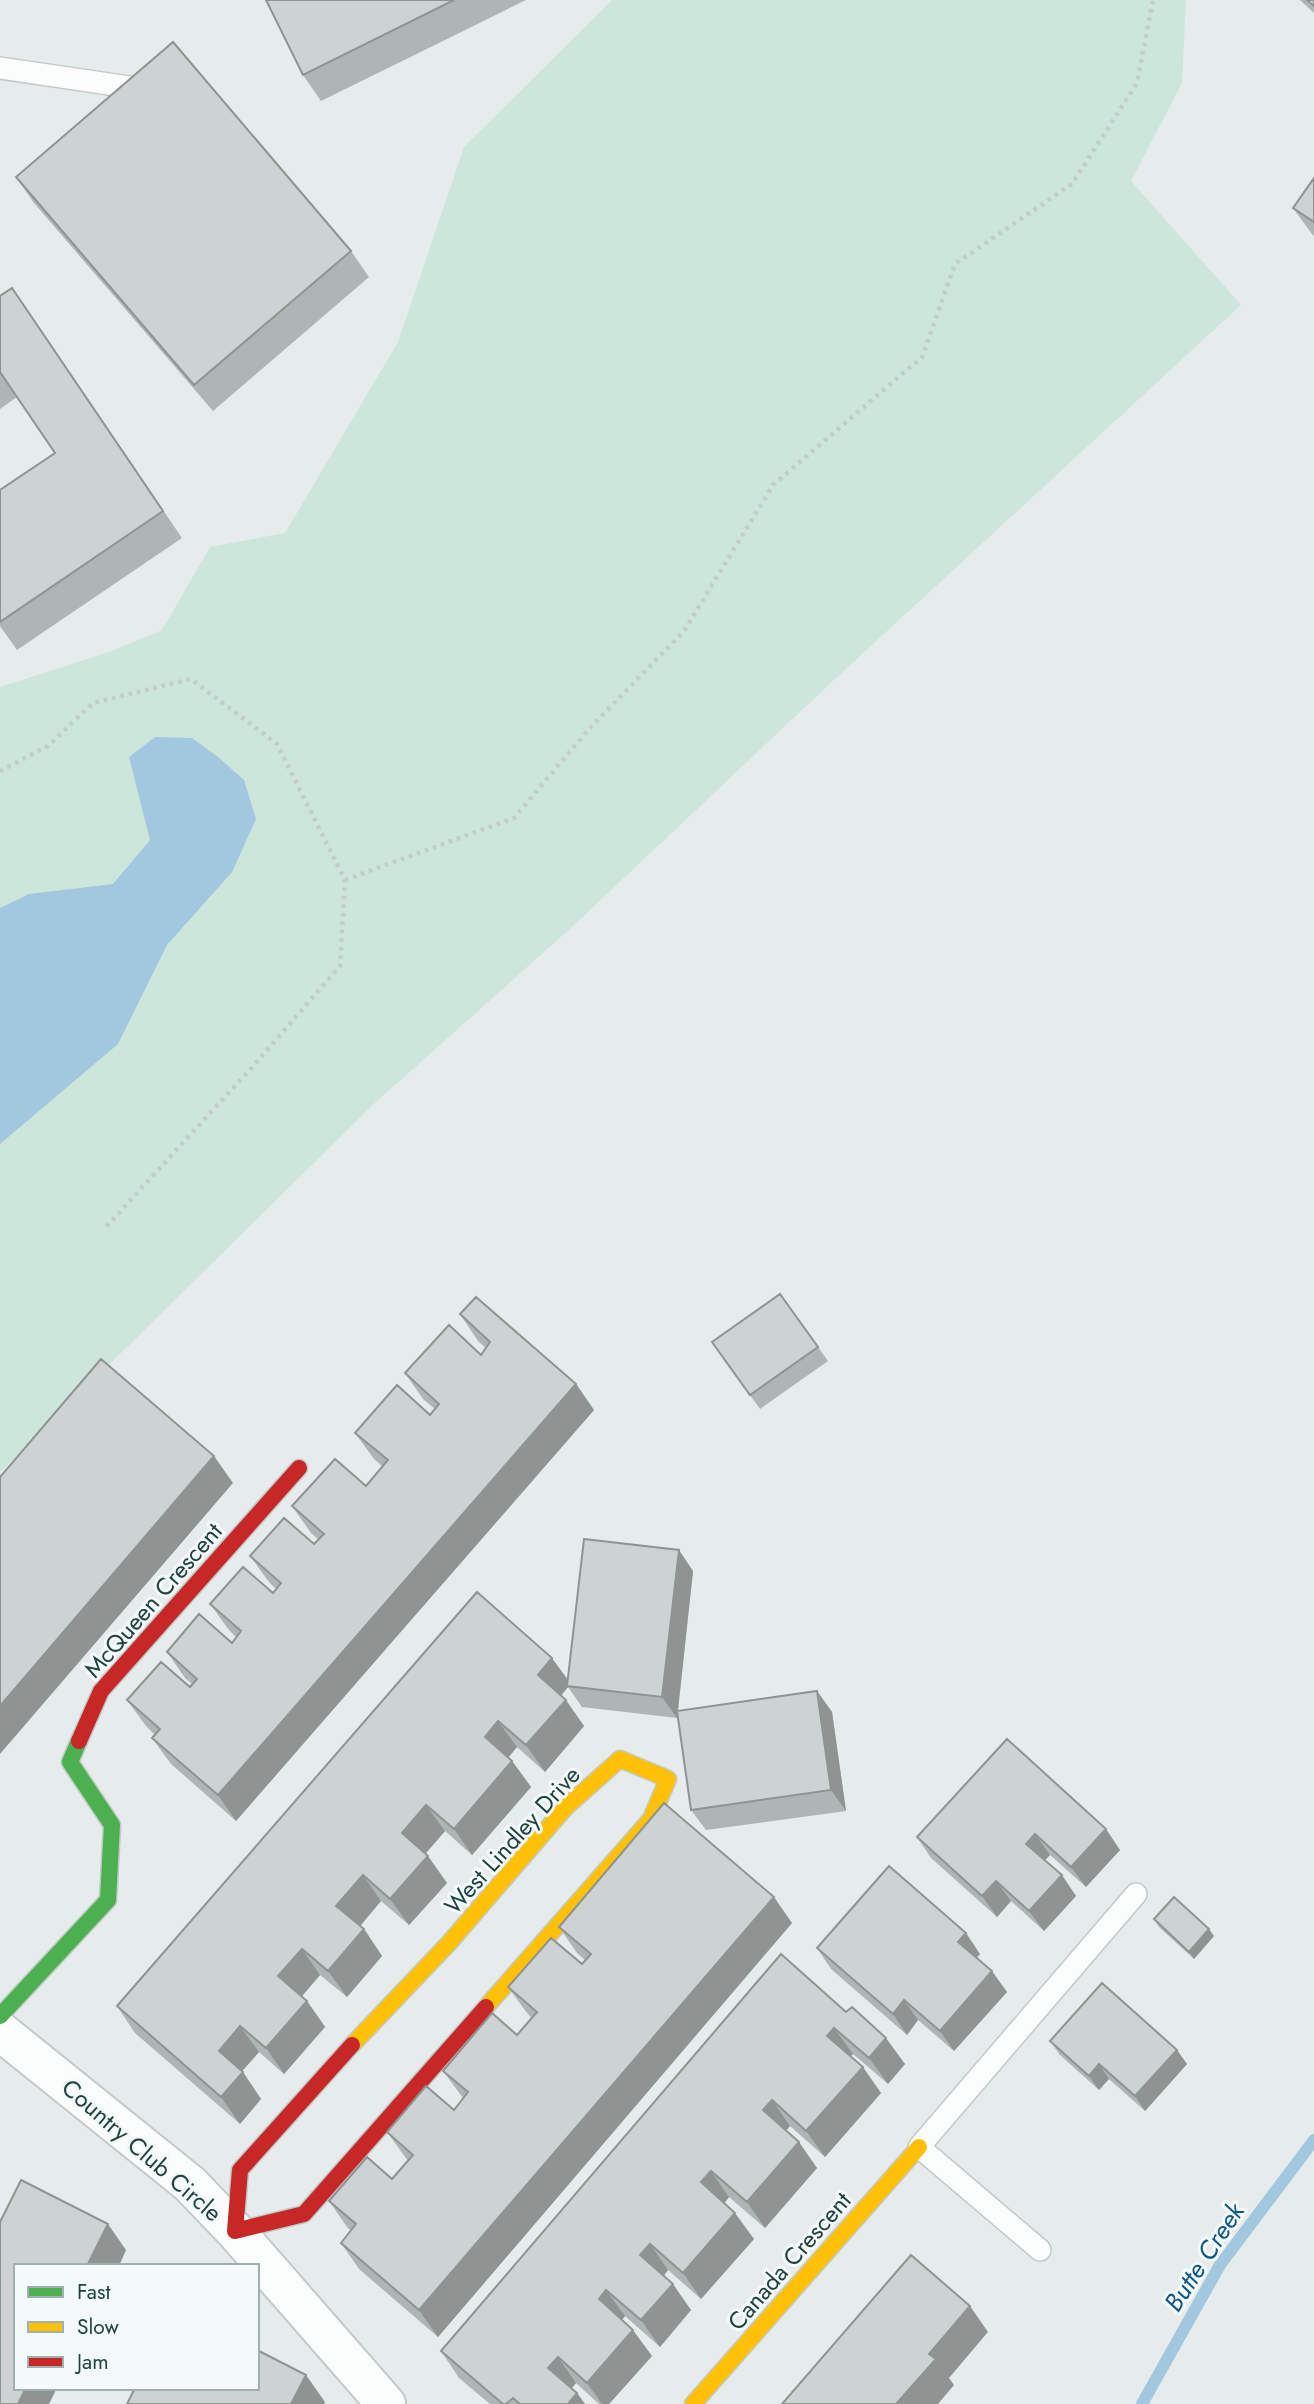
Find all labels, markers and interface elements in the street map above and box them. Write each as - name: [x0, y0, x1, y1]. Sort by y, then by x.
- street label: McQueen Crescent: [76, 1515, 231, 1685]
- street label: West Lindley Drive: [436, 1758, 588, 1922]
- street label: Country Club Circle: [54, 2070, 230, 2230]
- street label: Canada Crescent: [719, 2184, 859, 2338]
- water label: Butte Creek: [1155, 2194, 1254, 2319]
- legend: [14, 2264, 259, 2390]
- text: Fast: [77, 2277, 110, 2307]
- text: Slow: [77, 2312, 119, 2342]
- text: Jam: [74, 2347, 109, 2377]

